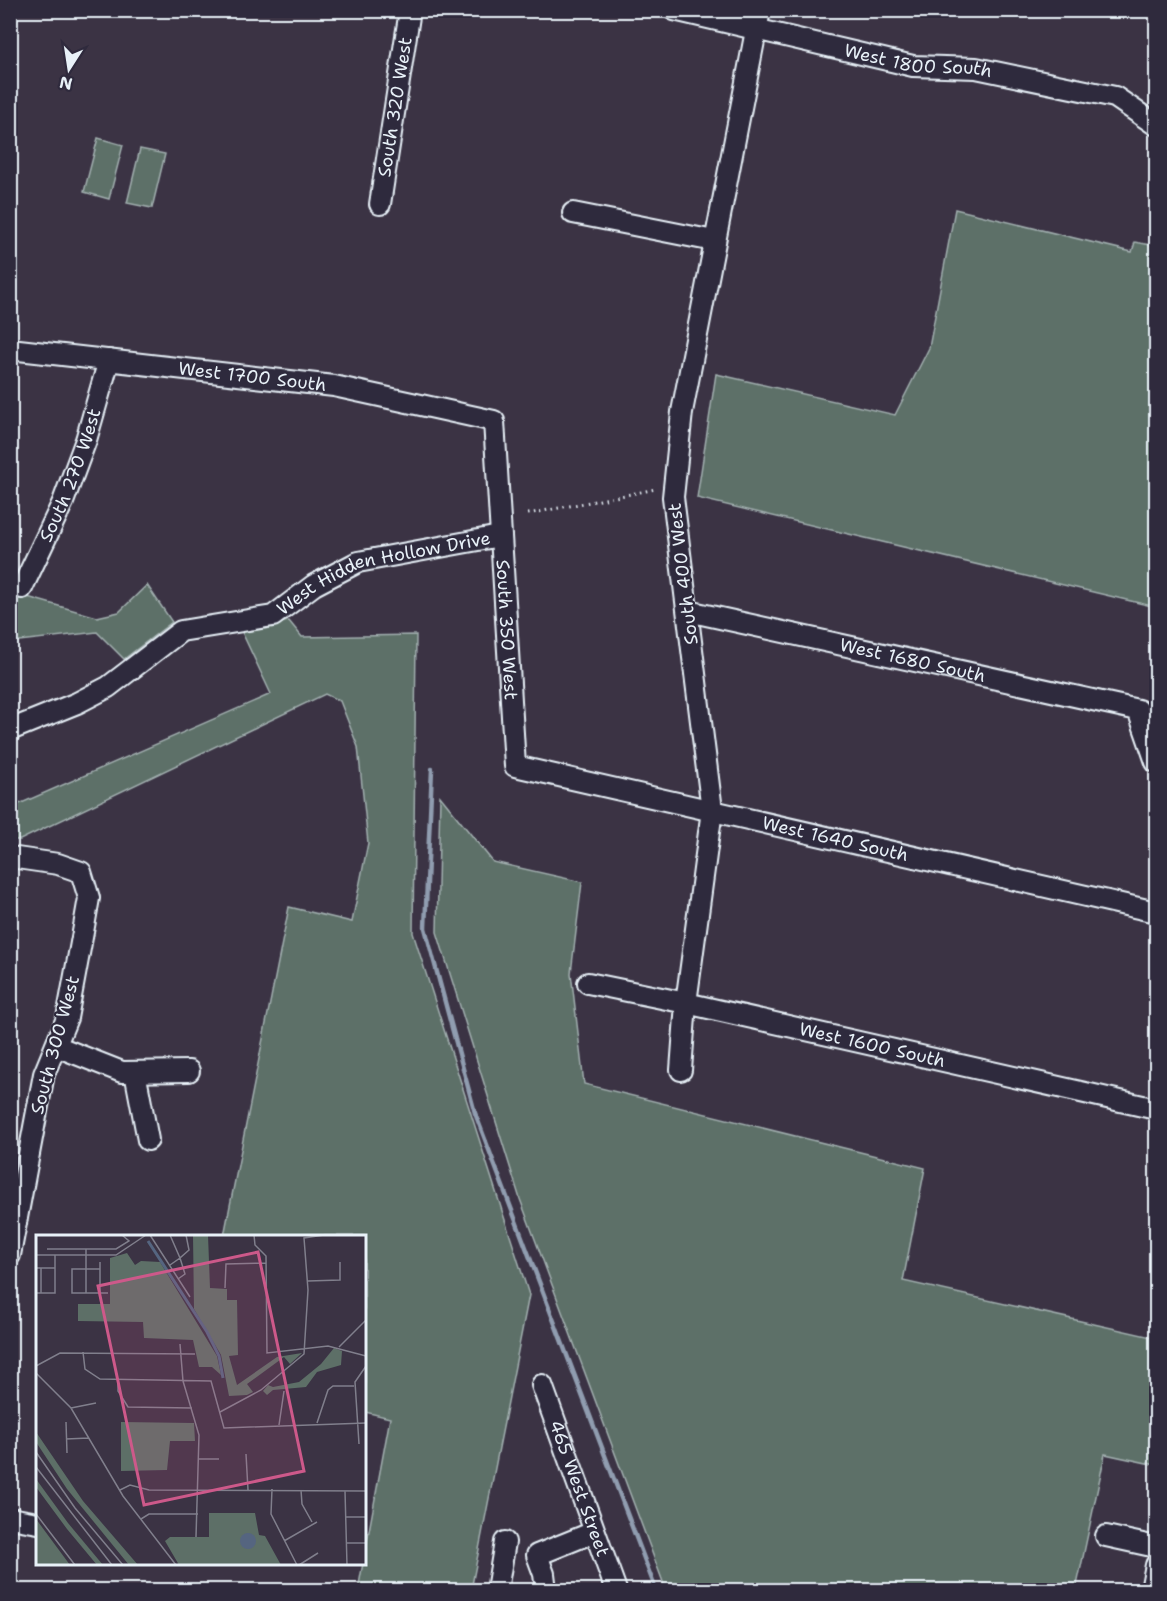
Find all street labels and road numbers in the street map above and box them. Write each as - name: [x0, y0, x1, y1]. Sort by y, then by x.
- street label: South 320 West: [372, 35, 418, 179]
- street label: West 1800 South: [842, 38, 994, 83]
- street label: West 1700 South: [177, 356, 328, 397]
- street label: South 270 West: [34, 406, 106, 546]
- street label: South 400 West: [662, 502, 704, 646]
- street label: West Hidden Hollow Drive: [272, 526, 492, 621]
- street label: South 350 West: [490, 559, 523, 701]
- street label: West 1680 South: [837, 633, 988, 688]
- street label: West 1640 South: [760, 811, 911, 867]
- street label: South 300 West: [25, 973, 85, 1117]
- street label: West 1600 South: [797, 1017, 948, 1073]
- street label: 465 West Street: [544, 1417, 615, 1560]

